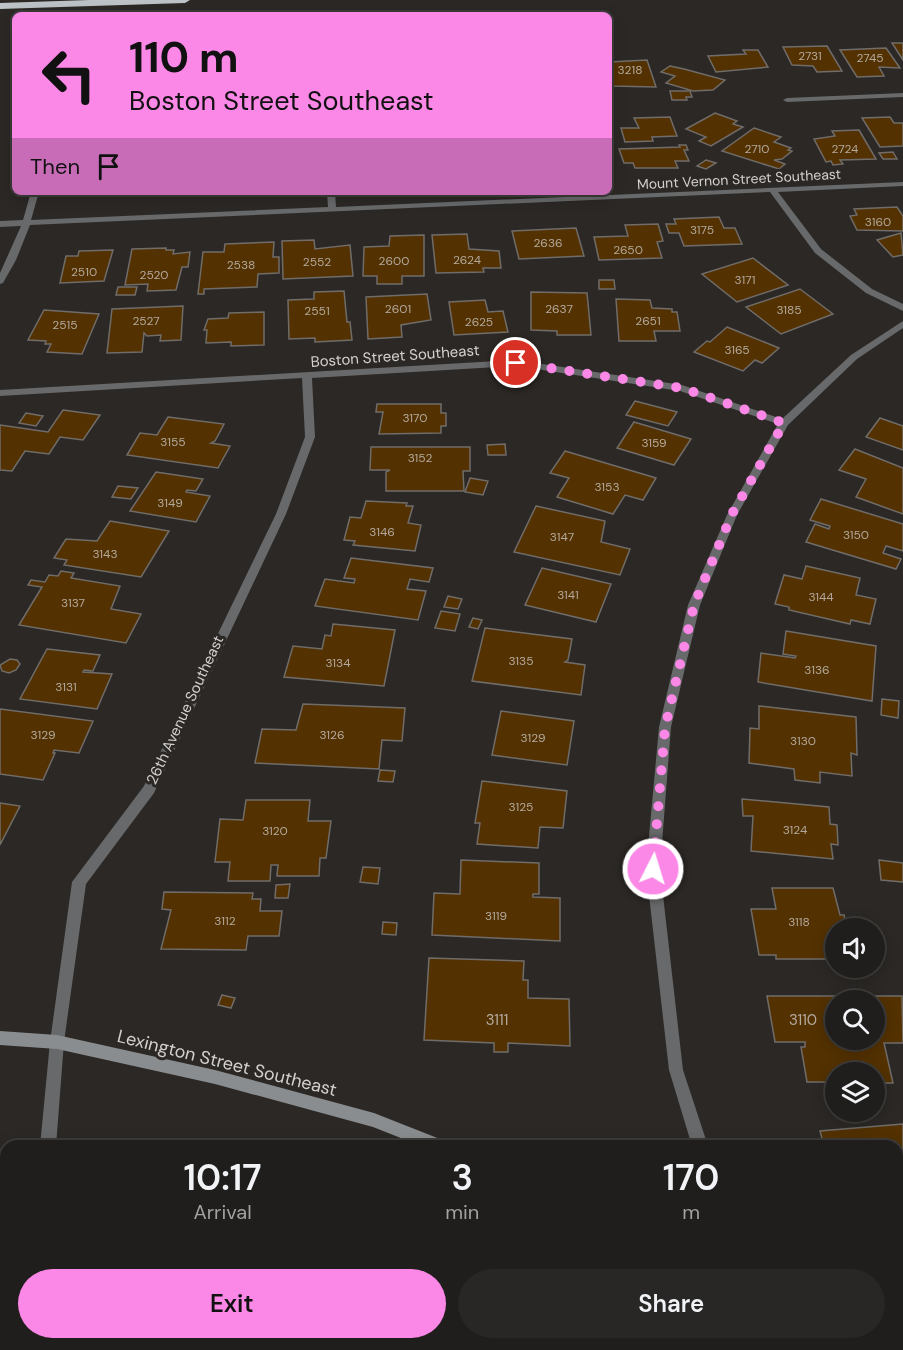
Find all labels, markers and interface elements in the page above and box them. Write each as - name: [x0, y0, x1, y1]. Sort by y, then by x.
- text: 110 m: [129, 30, 239, 85]
- icon: left: [30, 36, 108, 114]
- house number: 2731: [798, 48, 822, 64]
- house number: 2745: [856, 50, 884, 66]
- house number: 3218: [617, 62, 643, 78]
- text: Boston Street Southeast: [129, 83, 434, 118]
- house number: 2710: [744, 141, 770, 157]
- house number: 2724: [832, 141, 858, 157]
- icon: arrive: [92, 150, 125, 183]
- text: Then: [30, 152, 80, 181]
- street label: Mount Vernon Street Southeast: [637, 165, 841, 193]
- house number: 3160: [865, 214, 891, 230]
- house number: 3175: [690, 222, 714, 238]
- house number: 2636: [533, 235, 563, 251]
- house number: 2650: [613, 242, 643, 258]
- house number: 2624: [453, 252, 481, 268]
- house number: 2600: [379, 253, 409, 269]
- house number: 2552: [303, 254, 331, 270]
- house number: 2538: [227, 257, 255, 273]
- house number: 2510: [71, 264, 97, 280]
- house number: 2520: [139, 267, 169, 283]
- house number: 3171: [735, 272, 755, 288]
- house number: 2601: [385, 301, 411, 317]
- house number: 2637: [545, 301, 573, 317]
- house number: 3185: [776, 302, 802, 318]
- house number: 2551: [304, 303, 330, 319]
- house number: 2527: [132, 313, 160, 329]
- house number: 2651: [635, 313, 661, 329]
- house number: 2625: [465, 314, 493, 330]
- house number: 2515: [52, 317, 78, 333]
- pin: [490, 337, 541, 388]
- street label: Boston Street Southeast: [310, 340, 480, 372]
- house number: 3165: [724, 342, 750, 358]
- icon: arrive: [499, 346, 532, 379]
- house number: 3170: [402, 410, 428, 426]
- house number: 3155: [160, 434, 186, 450]
- house number: 3159: [641, 435, 667, 451]
- house number: 3152: [408, 450, 432, 466]
- house number: 3153: [594, 479, 620, 495]
- house number: 3149: [157, 495, 183, 511]
- house number: 3146: [369, 524, 395, 540]
- house number: 3150: [843, 527, 869, 543]
- house number: 3147: [550, 529, 574, 545]
- house number: 3143: [92, 546, 118, 562]
- house number: 3141: [557, 587, 579, 603]
- house number: 3144: [808, 589, 834, 605]
- house number: 3137: [61, 595, 85, 611]
- street label: 26th Avenue Southeast: [142, 632, 228, 788]
- house number: 3135: [508, 653, 534, 669]
- house number: 3134: [325, 655, 351, 671]
- house number: 3136: [804, 662, 830, 678]
- house number: 3131: [55, 679, 77, 695]
- house number: 3129: [31, 727, 55, 743]
- house number: 3126: [319, 727, 345, 743]
- house number: 3129: [521, 730, 545, 746]
- house number: 3130: [790, 733, 816, 749]
- house number: 3125: [509, 799, 533, 815]
- house number: 3124: [783, 822, 807, 838]
- house number: 3120: [262, 823, 288, 839]
- position arrow: [621, 837, 685, 901]
- house number: 3119: [485, 908, 507, 924]
- house number: 3112: [214, 913, 236, 929]
- house number: 3118: [788, 914, 810, 930]
- map controls: [825, 918, 885, 1122]
- button: sound: [825, 918, 885, 978]
- button: search: [825, 990, 885, 1050]
- house number: 3111: [486, 1010, 508, 1030]
- house number: 3110: [789, 1010, 817, 1030]
- street label: Lexington Street Southeast: [115, 1024, 339, 1102]
- button: layers: [825, 1062, 885, 1122]
- text: 10:17: [184, 1154, 262, 1201]
- text: 3: [451, 1154, 473, 1201]
- text: 170: [663, 1154, 719, 1201]
- text: Arrival: [193, 1199, 252, 1225]
- text: min: [445, 1199, 479, 1225]
- text: m: [682, 1199, 700, 1225]
- button: Exit: [18, 1269, 446, 1338]
- button: Share: [458, 1269, 885, 1338]

